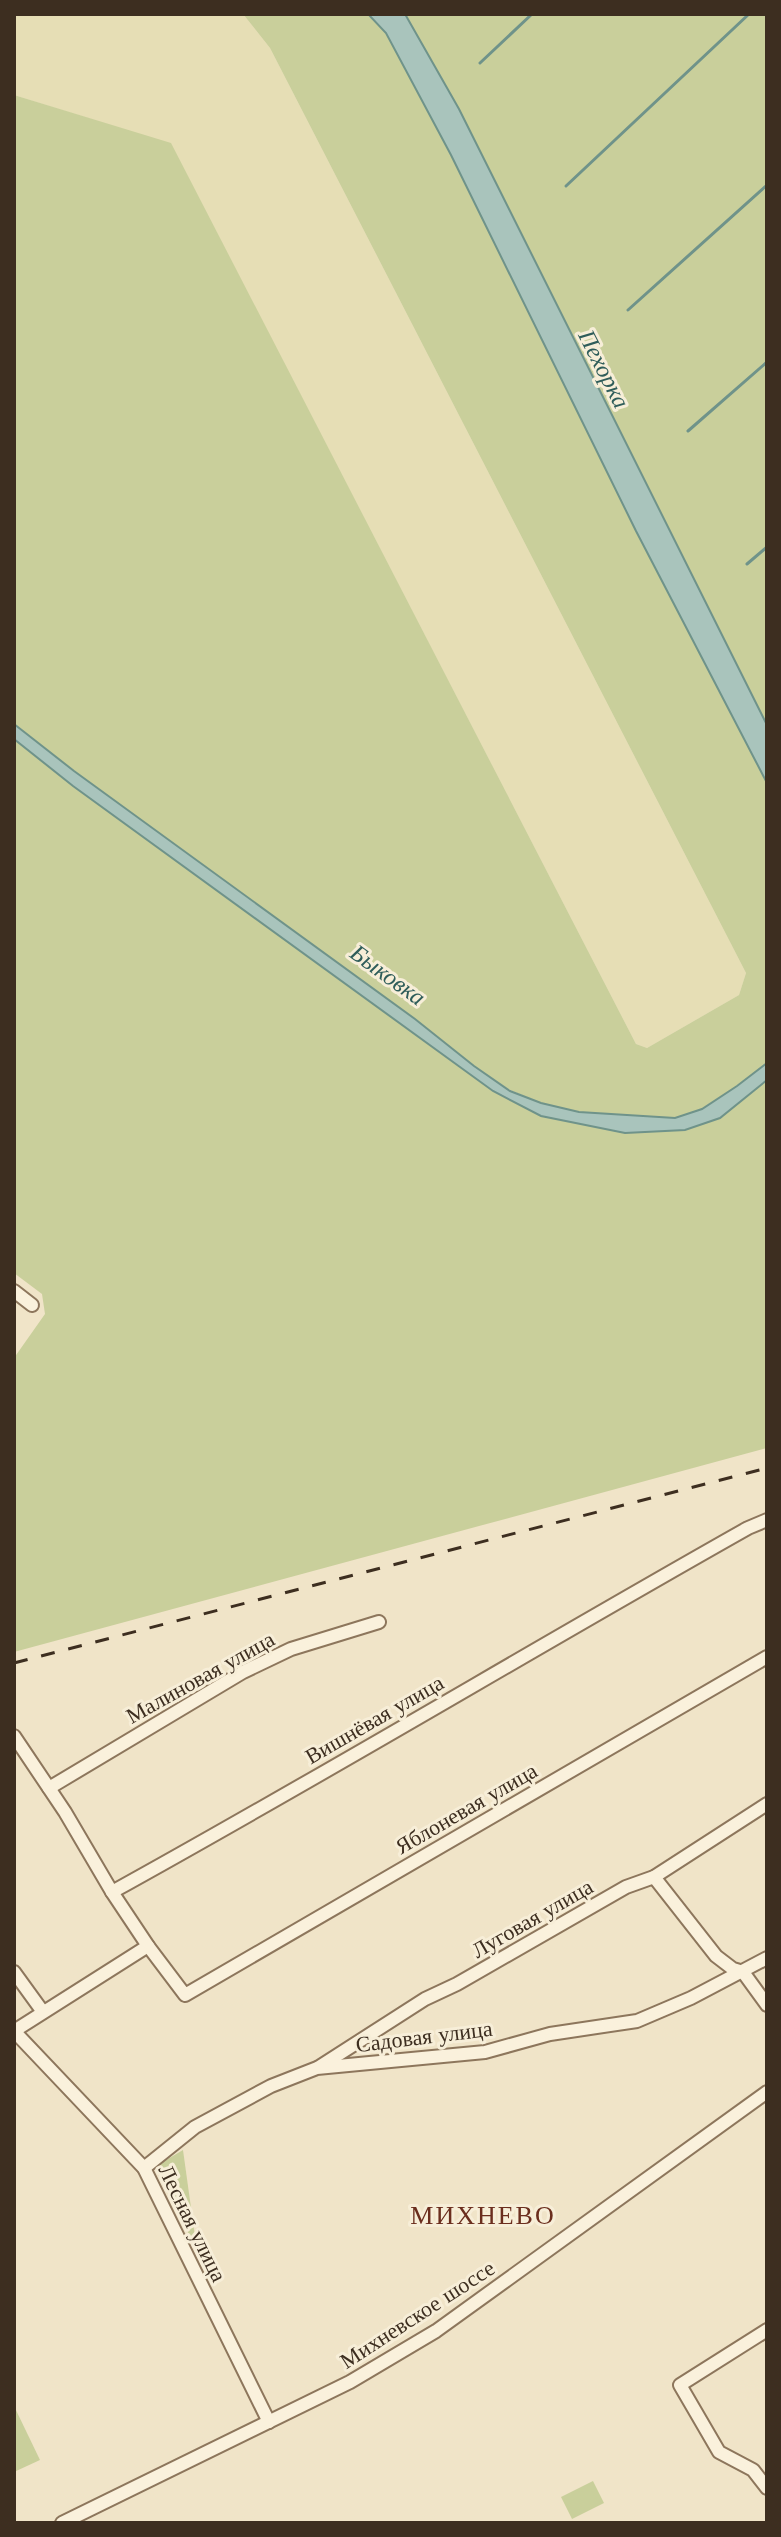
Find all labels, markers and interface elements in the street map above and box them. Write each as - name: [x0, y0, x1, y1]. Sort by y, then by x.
- water label: Пехорка: [572, 324, 637, 413]
- water label: Быковка: [344, 937, 432, 1012]
- street label: Малиновая улица: [121, 1625, 279, 1729]
- street label: Вишнёвая улица: [300, 1669, 449, 1770]
- street label: Яблоневая улица: [390, 1757, 542, 1860]
- street label: Луговая улица: [467, 1873, 598, 1964]
- street label: Садовая улица: [354, 2015, 494, 2058]
- street label: Лесная улица: [153, 2160, 233, 2286]
- district label: МИХНЕВО: [410, 2199, 556, 2231]
- street label: Михневское шоссе: [335, 2254, 500, 2374]

